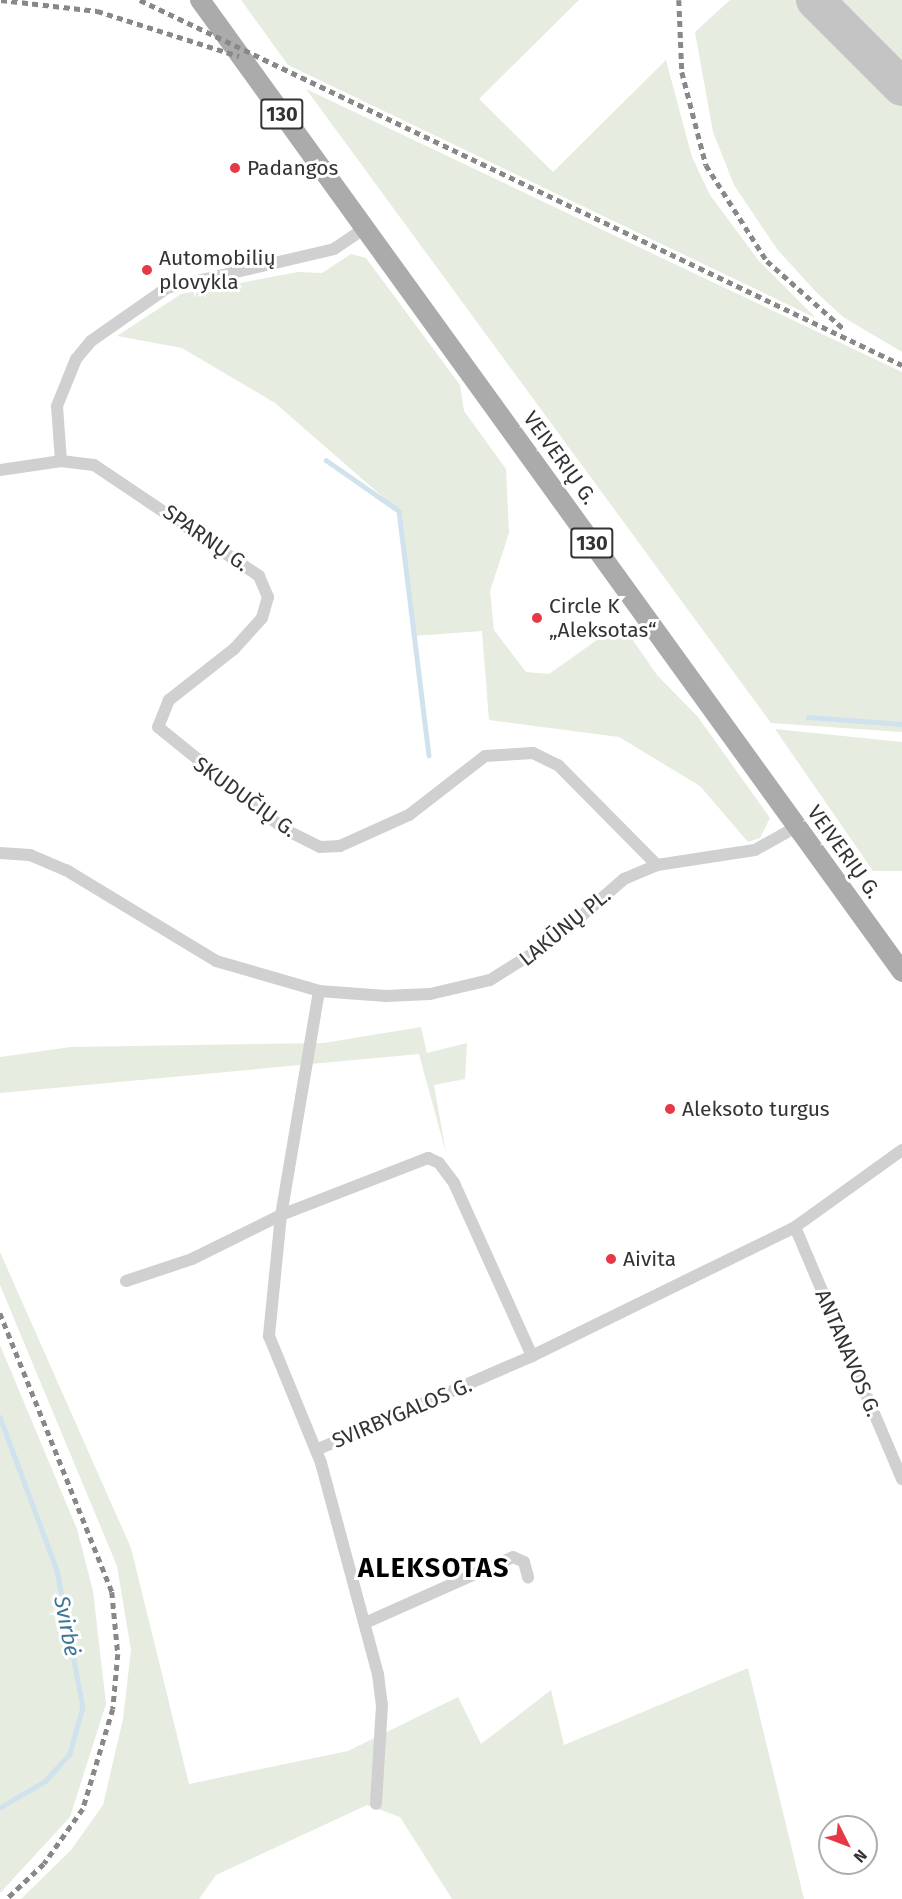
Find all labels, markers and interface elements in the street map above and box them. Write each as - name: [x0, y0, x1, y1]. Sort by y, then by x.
- road number: 130: [260, 97, 304, 131]
- place label: Padangos: [247, 155, 338, 181]
- marker: Padangos: [228, 161, 242, 175]
- place label: Automobilių plovykla: [159, 245, 276, 295]
- marker: Automobilių plovykla: [140, 263, 154, 277]
- street label: VEIVERIŲ G.: [518, 407, 602, 509]
- street label: SPARNŲ G.: [158, 499, 254, 577]
- road number: 130: [570, 526, 614, 560]
- place label: Circle K „Aleksotas“: [549, 593, 657, 643]
- marker: Circle K „Aleksotas“: [530, 611, 544, 625]
- street label: SKUDUČIŲ G.: [189, 751, 301, 843]
- street label: VEIVERIŲ G.: [802, 801, 886, 903]
- street label: LAKŪNŲ PL.: [514, 883, 616, 971]
- place label: Aleksoto turgus: [682, 1096, 830, 1122]
- marker: Aleksoto turgus: [663, 1102, 677, 1116]
- place label: Aivita: [623, 1246, 676, 1272]
- marker: Aivita: [604, 1252, 618, 1266]
- street label: ANTANAVOS G.: [810, 1286, 886, 1420]
- street label: SVIRBYGALOS G.: [328, 1372, 476, 1454]
- district label: ALEKSOTAS: [358, 1553, 510, 1585]
- water label: Svirbė: [48, 1594, 86, 1658]
- north arrow: [818, 1815, 878, 1875]
- text: N: [850, 1846, 871, 1866]

